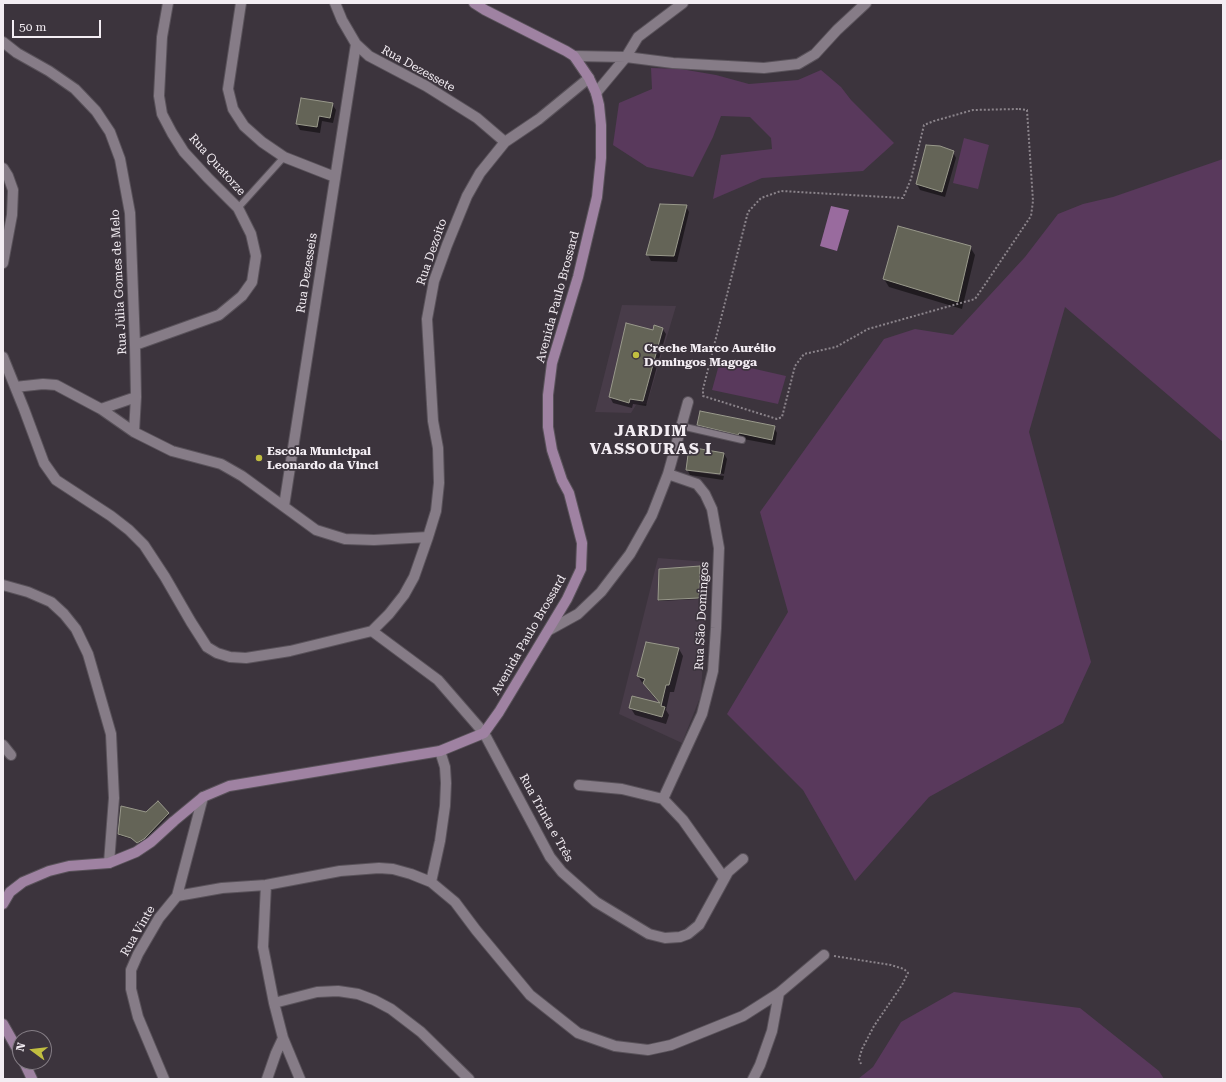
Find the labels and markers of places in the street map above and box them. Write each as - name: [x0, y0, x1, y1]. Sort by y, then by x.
- place label: Creche Marco Aurélio Domingos Magoga: [644, 341, 776, 369]
- marker: Creche Marco Aurélio Domingos Magoga: [631, 350, 641, 360]
- place label: Escola Municipal Leonardo da Vinci: [267, 444, 379, 472]
- marker: Escola Municipal Leonardo da Vinci: [254, 453, 264, 463]

